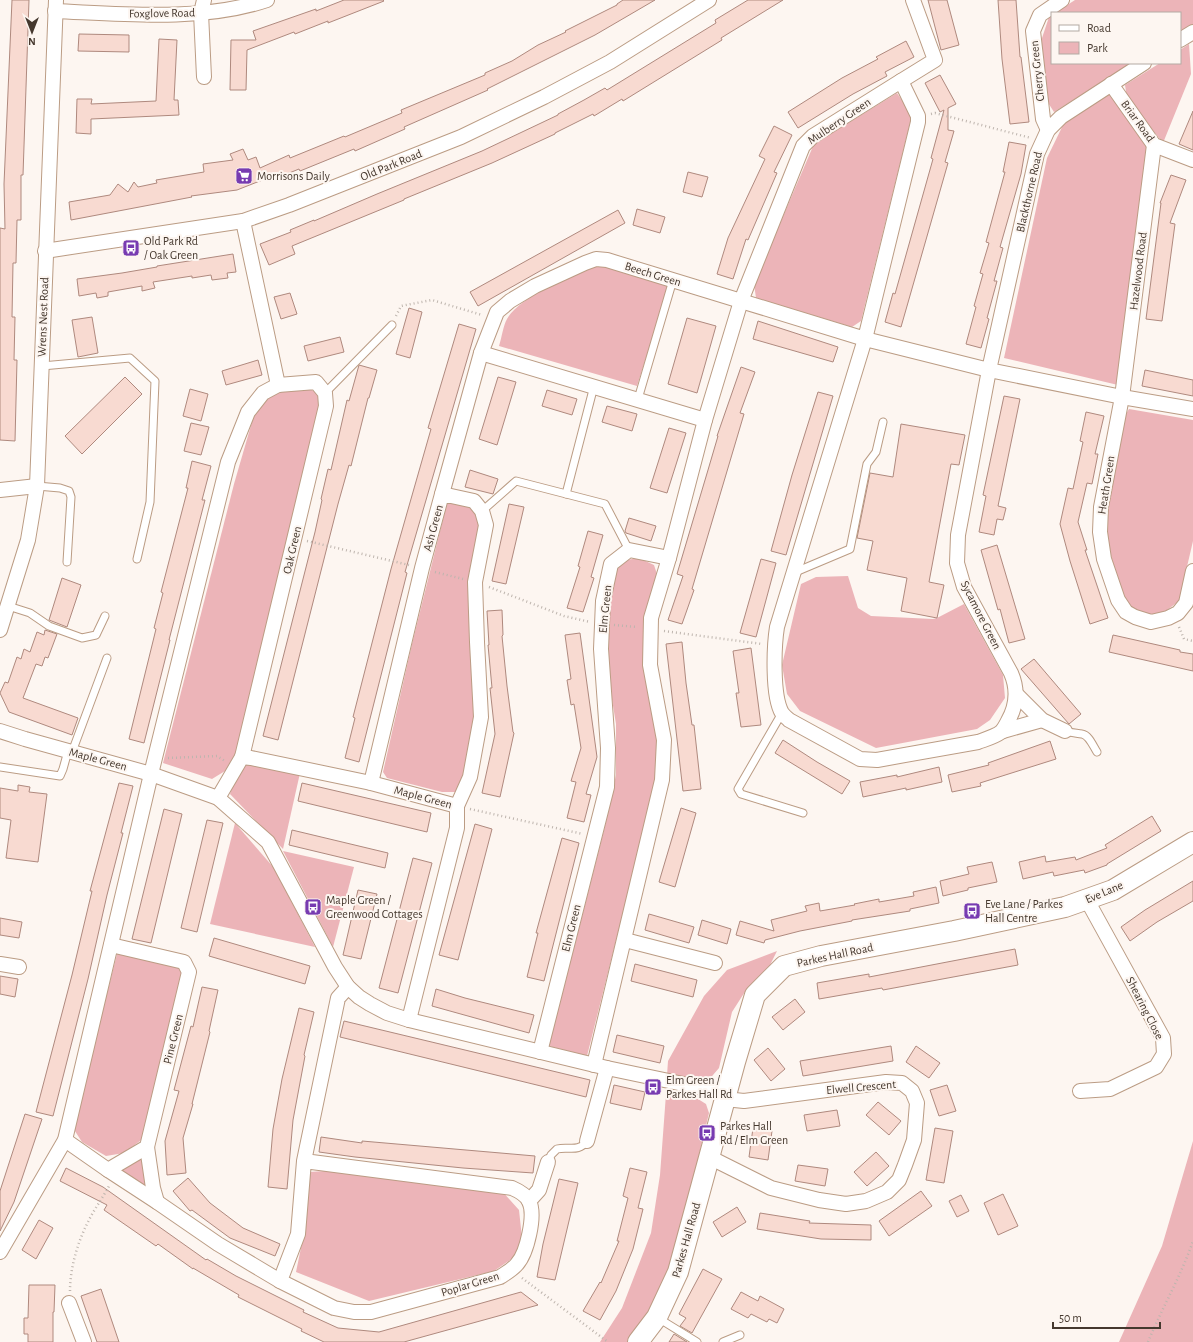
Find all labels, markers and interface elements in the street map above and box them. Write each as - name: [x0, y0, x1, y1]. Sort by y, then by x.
- street label: Foxglove Road: [129, 6, 195, 20]
- north arrow: [12, 12, 52, 52]
- legend: [1051, 12, 1181, 64]
- text: Road: [1087, 22, 1111, 34]
- text: N: [28, 36, 36, 47]
- street label: Cherry Green: [1028, 40, 1047, 102]
- text: Park: [1087, 42, 1108, 54]
- street label: Mulberry Green: [805, 96, 873, 147]
- street label: Briar Road: [1119, 98, 1157, 144]
- street label: Old Park Road: [358, 147, 424, 183]
- street label: Blackthorne Road: [1014, 151, 1044, 233]
- supermarket icon: Morrisons Daily: [234, 166, 254, 186]
- place label: Morrisons Daily: [257, 170, 330, 183]
- street label: Hazelwood Road: [1127, 231, 1149, 311]
- place label: Old Park Rd / Oak Green: [144, 235, 198, 261]
- bus stop icon: Old Park Rd / Oak Green: [121, 238, 141, 258]
- street label: Beech Green: [623, 260, 683, 288]
- street label: Wrens Nest Road: [36, 277, 50, 357]
- street label: Heath Green: [1095, 455, 1117, 515]
- street label: Ash Green: [421, 503, 445, 553]
- street label: Oak Green: [281, 525, 303, 575]
- street label: Sycamore Green: [958, 579, 1003, 652]
- street label: Elm Green: [597, 584, 613, 634]
- street label: Maple Green: [68, 745, 128, 773]
- street label: Maple Green: [393, 783, 453, 811]
- street label: Eve Lane: [1083, 879, 1125, 905]
- place label: Maple Green / Greenwood Cottages: [326, 894, 423, 920]
- bus stop icon: Maple Green / Greenwood Cottages: [303, 897, 323, 917]
- place label: Eve Lane / Parkes Hall Centre: [985, 898, 1063, 924]
- bus stop icon: Eve Lane / Parkes Hall Centre: [962, 901, 982, 921]
- street label: Elm Green: [559, 903, 583, 953]
- street label: Parkes Hall Road: [796, 941, 874, 969]
- street label: Shearing Close: [1124, 975, 1166, 1041]
- street label: Pine Green: [161, 1013, 185, 1065]
- place label: Elm Green / Parkes Hall Rd: [666, 1074, 732, 1100]
- bus stop icon: Elm Green / Parkes Hall Rd: [643, 1077, 663, 1097]
- street label: Elwell Crescent: [826, 1078, 897, 1096]
- place label: Parkes Hall Rd / Elm Green: [720, 1120, 788, 1146]
- bus stop icon: Parkes Hall Rd / Elm Green: [697, 1123, 717, 1143]
- street label: Parkes Hall Road: [670, 1201, 702, 1279]
- street label: Poplar Green: [440, 1269, 500, 1299]
- scale bar: [1053, 1304, 1160, 1330]
- text: 50 m: [1059, 1312, 1082, 1324]

